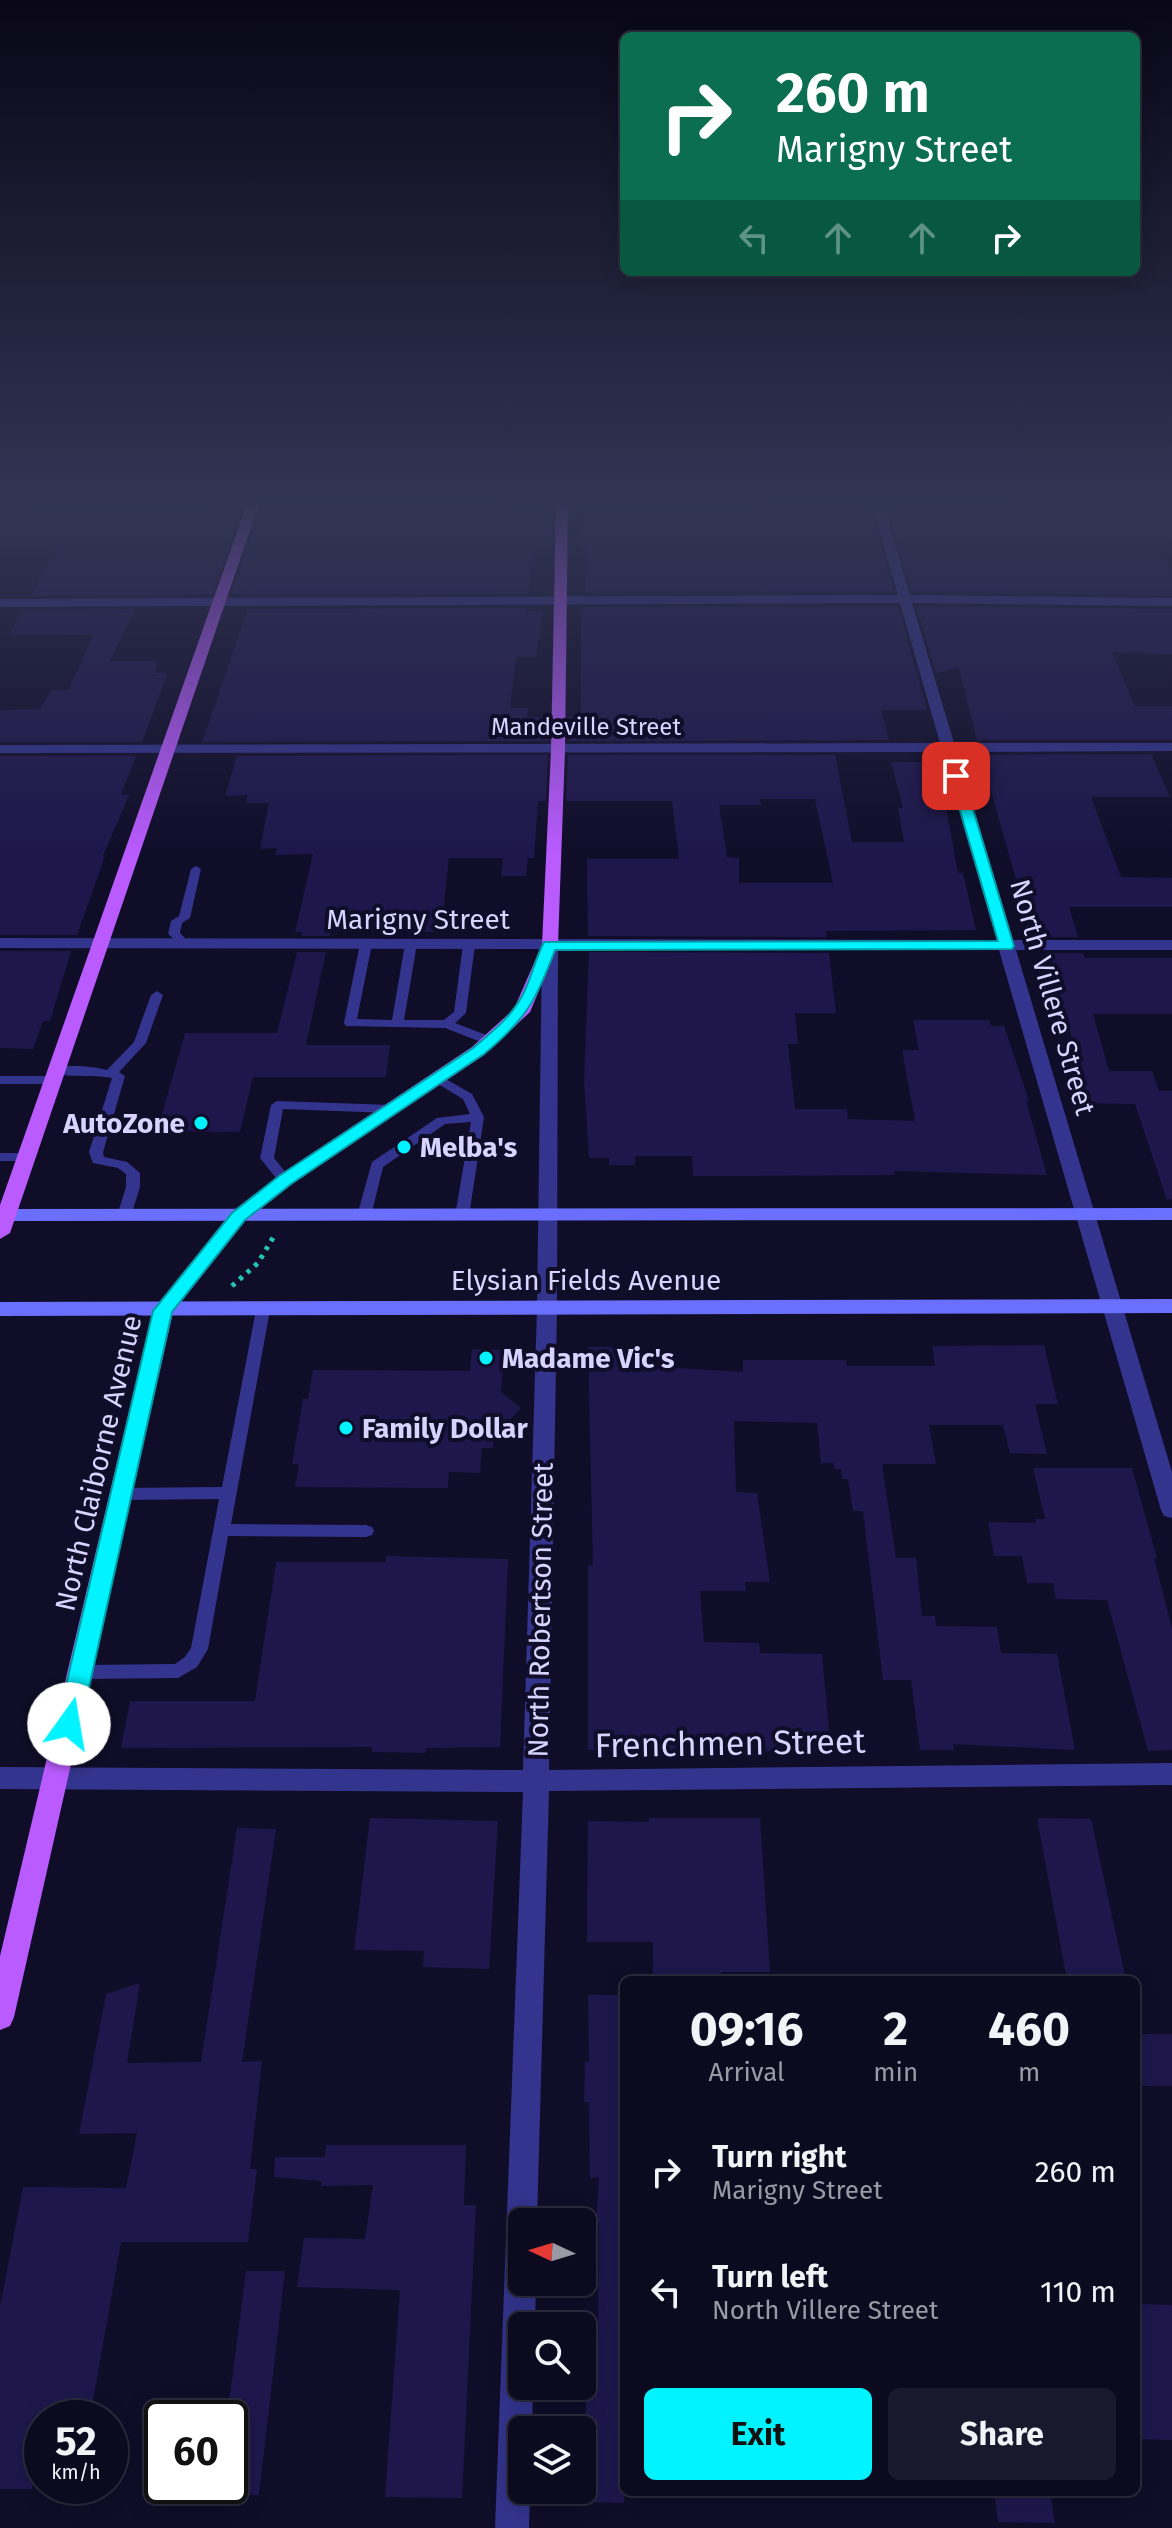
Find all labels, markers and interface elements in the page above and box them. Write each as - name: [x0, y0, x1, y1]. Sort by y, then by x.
- text: 260 m: [776, 60, 930, 127]
- icon: right: [644, 64, 748, 168]
- text: Marigny Street: [776, 128, 1012, 172]
- icon: left: [732, 216, 776, 260]
- icon: ahead: [816, 216, 860, 260]
- icon: ahead: [900, 216, 944, 260]
- icon: right: [984, 216, 1028, 260]
- street label: Mandeville Street: [491, 713, 681, 741]
- pin: [922, 742, 990, 810]
- icon: arrive: [934, 754, 978, 798]
- street label: North Villere Street: [1003, 875, 1102, 1120]
- street label: Marigny Street: [326, 903, 511, 936]
- place label: AutoZone: [62, 1107, 185, 1140]
- marker: AutoZone: [192, 1114, 210, 1132]
- place label: Melba's: [420, 1131, 517, 1164]
- marker: Melba's: [395, 1138, 413, 1156]
- street label: Elysian Fields Avenue: [451, 1264, 721, 1297]
- street label: North Claiborne Avenue: [48, 1312, 149, 1614]
- place label: Madame Vic's: [502, 1342, 674, 1375]
- marker: Madame Vic's: [477, 1349, 495, 1367]
- place label: Family Dollar: [362, 1412, 528, 1445]
- marker: Family Dollar: [337, 1419, 355, 1437]
- street label: North Robertson Street: [521, 1461, 560, 1758]
- position arrow: [27, 1682, 111, 1766]
- street label: Frenchmen Street: [594, 1721, 867, 1766]
- text: 09:16: [690, 2000, 804, 2058]
- text: 2: [883, 2000, 908, 2058]
- text: 460: [988, 2000, 1070, 2058]
- text: Arrival: [709, 2057, 785, 2088]
- text: min: [873, 2057, 918, 2088]
- text: m: [1018, 2057, 1040, 2088]
- text: Turn right: [712, 2139, 847, 2175]
- icon: right: [644, 2150, 688, 2194]
- text: 260 m: [1035, 2154, 1116, 2190]
- text: Marigny Street: [712, 2175, 883, 2206]
- north arrow: [508, 2208, 596, 2296]
- map controls: [508, 2208, 596, 2504]
- text: Turn left: [712, 2259, 828, 2295]
- icon: left: [644, 2270, 688, 2314]
- text: 110 m: [1040, 2274, 1116, 2310]
- text: North Villere Street: [712, 2295, 938, 2326]
- button: search: [508, 2312, 596, 2400]
- button: Exit: [644, 2388, 872, 2480]
- button: Share: [888, 2388, 1116, 2480]
- speed limit sign: 60: [144, 2400, 248, 2504]
- button: layers: [508, 2416, 596, 2504]
- text: 52: [55, 2418, 97, 2466]
- text: km/h: [51, 2460, 101, 2484]

